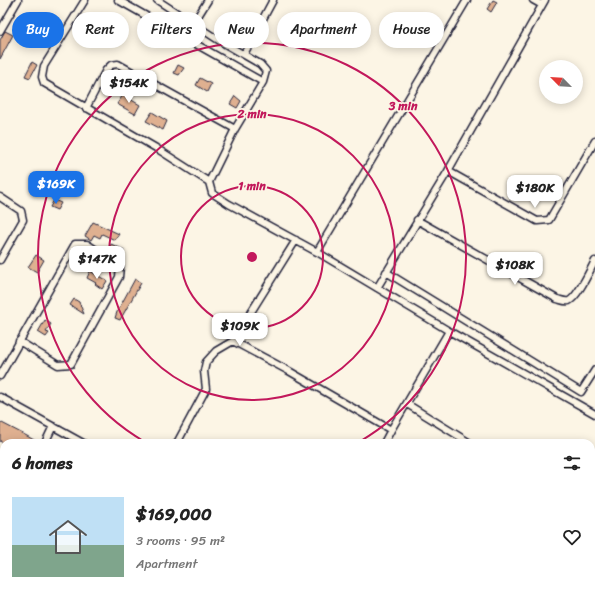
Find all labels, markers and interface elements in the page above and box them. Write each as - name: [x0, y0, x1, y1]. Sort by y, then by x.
- chip: Buy: [12, 12, 64, 48]
- chip: Rent: [72, 12, 129, 48]
- chip: Filters: [137, 12, 206, 48]
- chip: New: [214, 12, 269, 48]
- chip: Apartment: [277, 12, 371, 48]
- chip: House: [379, 12, 444, 48]
- north arrow: [539, 60, 583, 104]
- map controls: [539, 60, 583, 104]
- pin: $154K: [101, 70, 157, 104]
- text: $154K: [110, 71, 148, 94]
- text: 3 min: [388, 95, 418, 117]
- text: 2 min: [236, 103, 267, 125]
- pin: $169K: [28, 171, 84, 205]
- text: $169K: [37, 172, 75, 195]
- text: 1 min: [238, 175, 266, 197]
- pin: $180K: [507, 175, 563, 209]
- text: $180K: [516, 176, 554, 199]
- pin: $147K: [69, 246, 125, 280]
- text: $147K: [78, 247, 116, 270]
- centre of rings: [245, 250, 259, 264]
- pin: $108K: [487, 252, 543, 286]
- text: $108K: [496, 253, 534, 276]
- pin: $109K: [212, 313, 268, 347]
- text: $109K: [221, 314, 259, 337]
- text: 6 homes: [12, 448, 72, 478]
- icon: filters: [561, 452, 583, 474]
- text: $169,000: [136, 499, 212, 529]
- icon: home: [44, 513, 92, 561]
- icon: heart: [561, 526, 583, 548]
- text: 3 rooms · 95 m²: [136, 529, 225, 552]
- text: Apartment: [136, 552, 197, 575]

